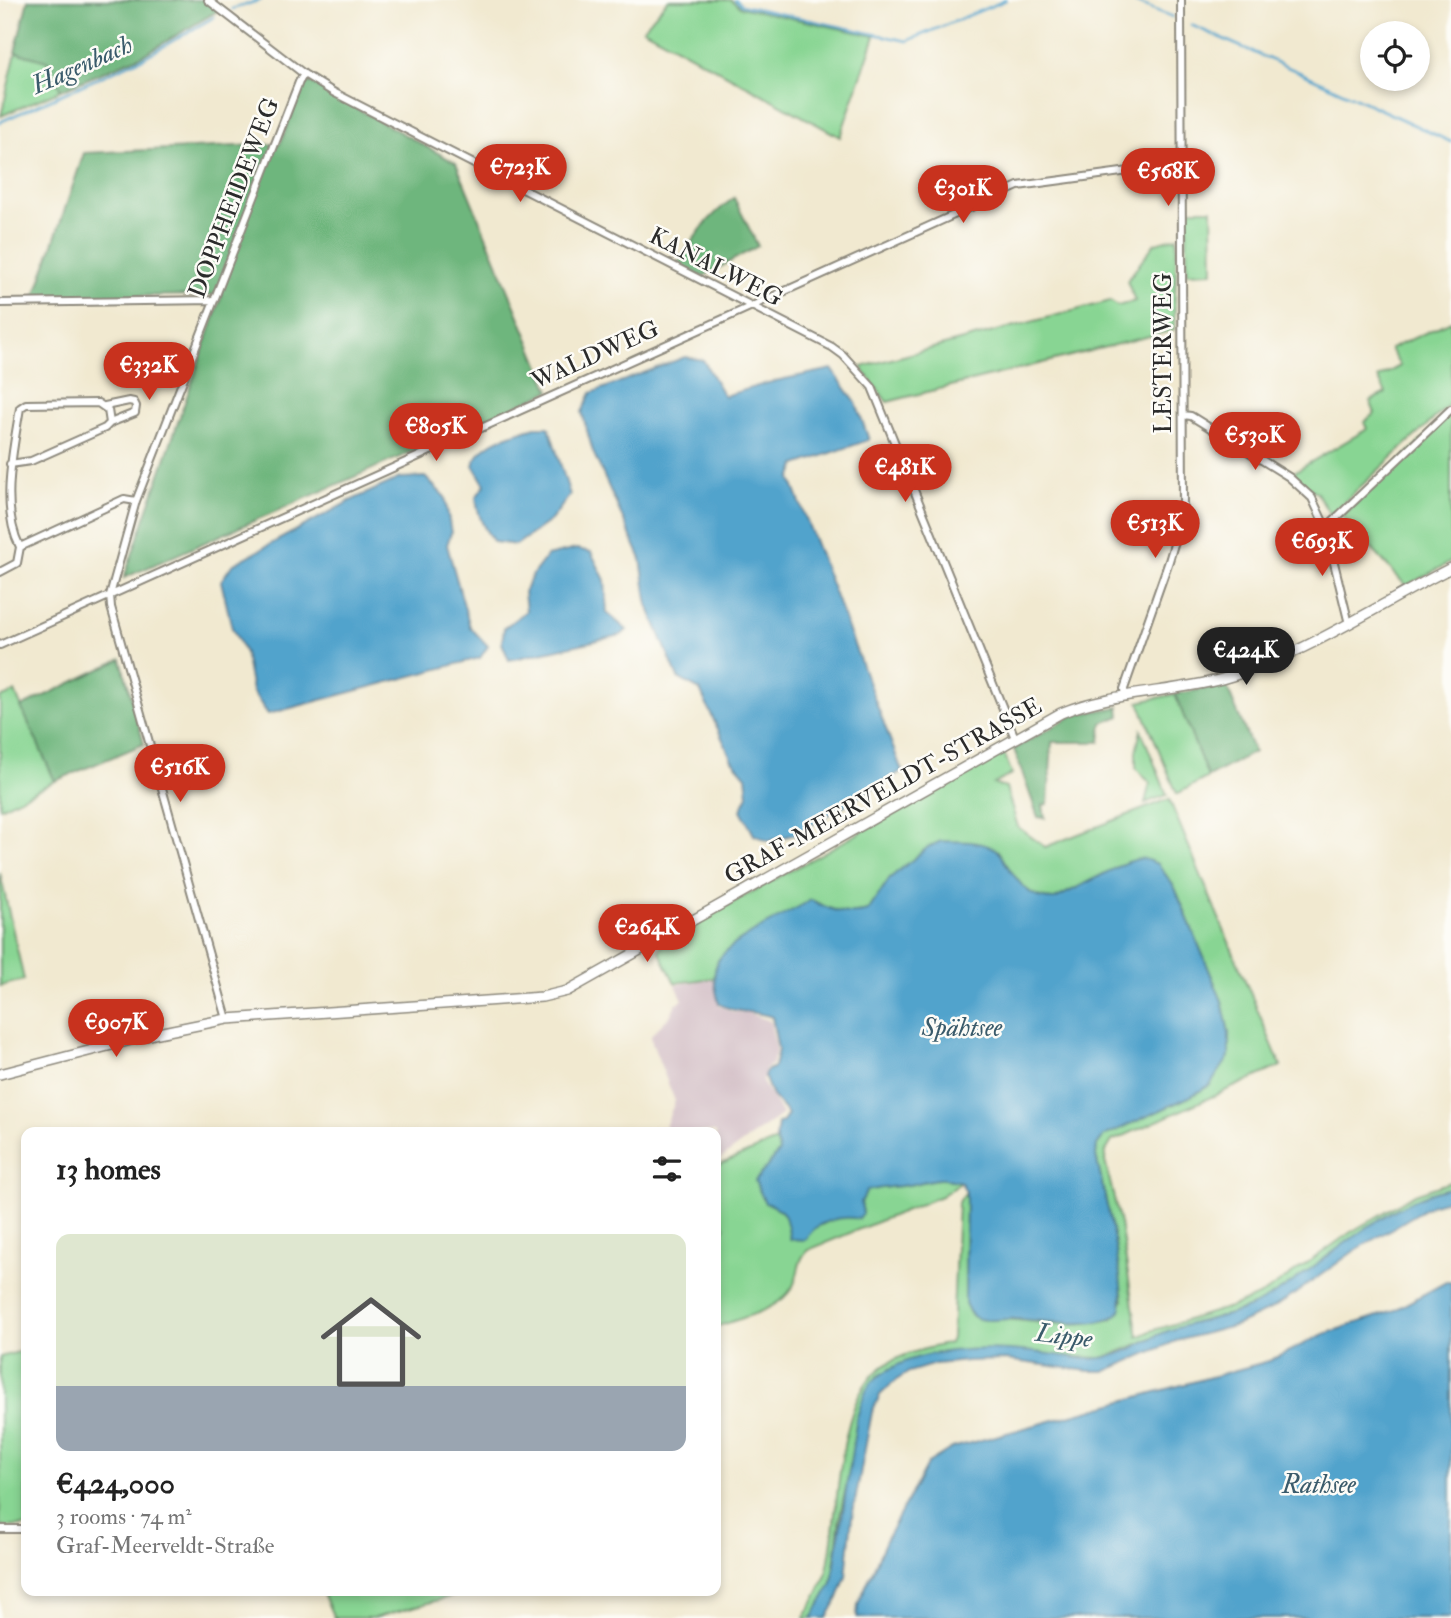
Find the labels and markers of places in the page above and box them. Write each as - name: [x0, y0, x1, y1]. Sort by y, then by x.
- pin: €723K: [471, 144, 569, 204]
- pin: €568K: [1119, 148, 1217, 208]
- pin: €301K: [914, 166, 1012, 225]
- pin: €332K: [100, 342, 198, 402]
- pin: €805K: [387, 404, 485, 463]
- pin: €530K: [1206, 412, 1304, 472]
- pin: €481K: [856, 444, 954, 504]
- pin: €513K: [1106, 500, 1204, 560]
- pin: €693K: [1273, 518, 1371, 578]
- pin: €424K: [1197, 628, 1295, 687]
- pin: €516K: [131, 744, 229, 804]
- pin: €264K: [598, 904, 696, 964]
- pin: €907K: [67, 1000, 165, 1059]

